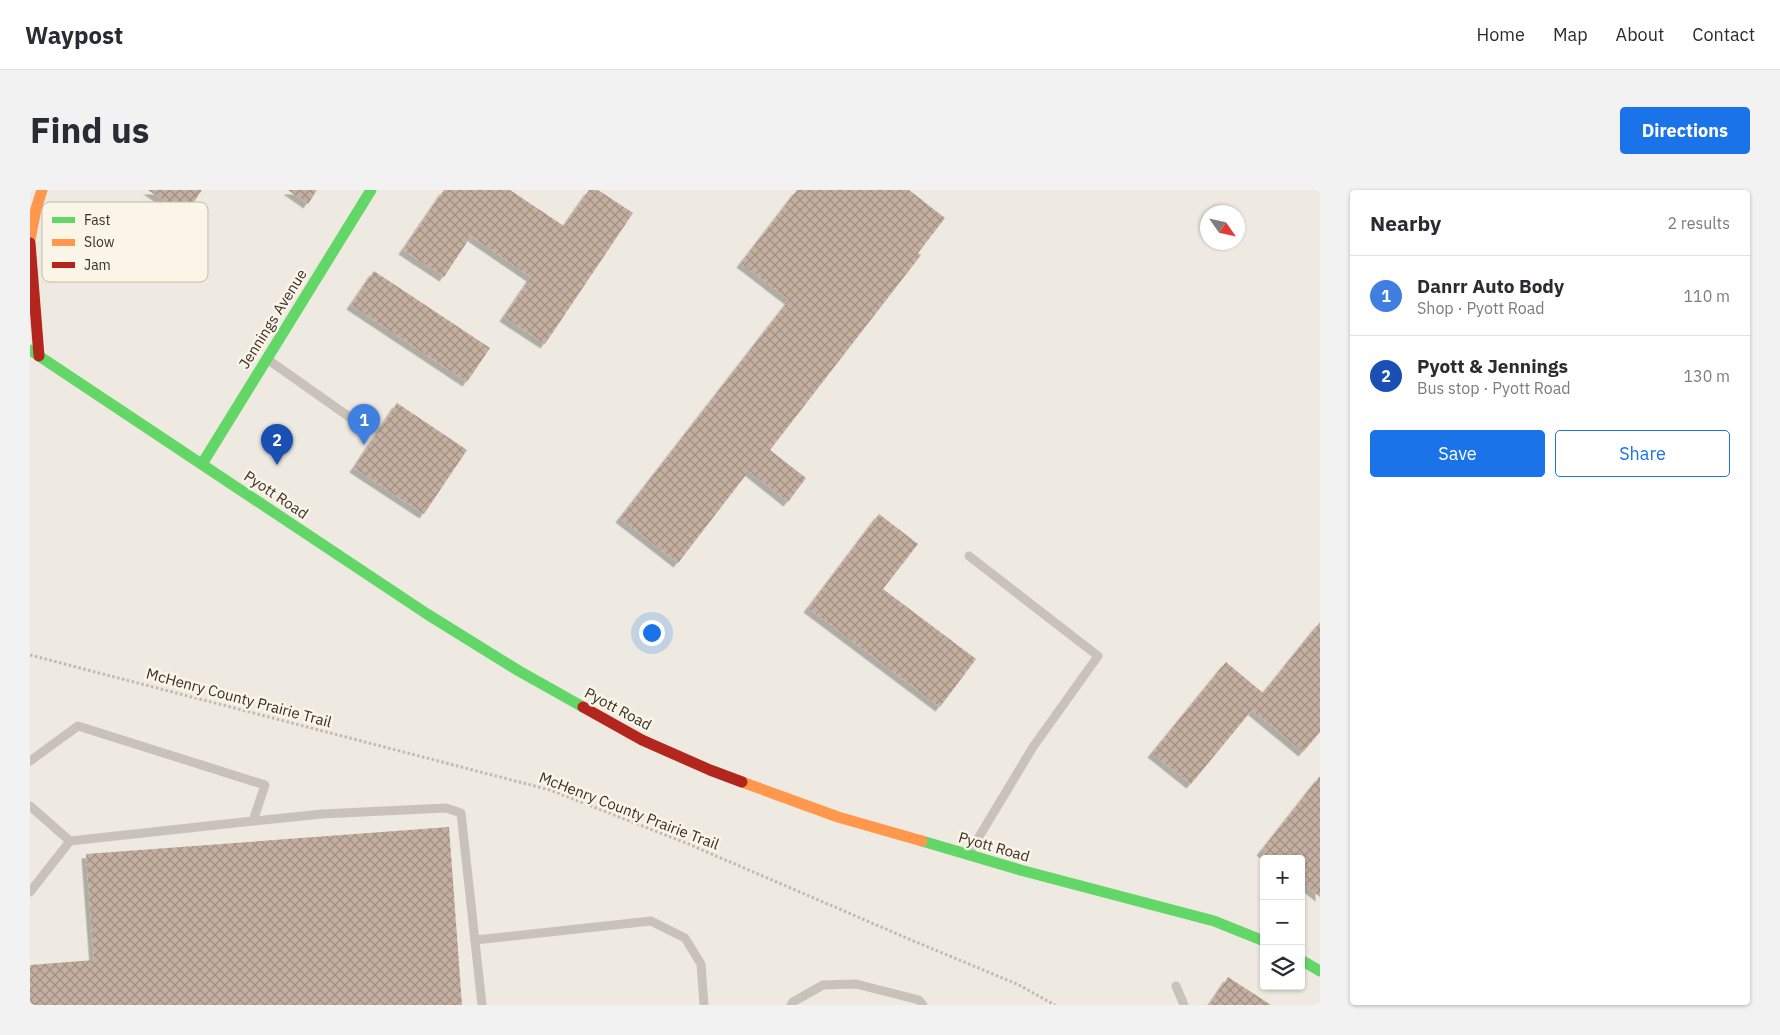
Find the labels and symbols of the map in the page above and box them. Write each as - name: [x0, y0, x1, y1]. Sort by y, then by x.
- legend: [42, 202, 208, 282]
- north arrow: [1200, 205, 1245, 250]
- text: Fast: [84, 211, 110, 229]
- text: Slow: [84, 233, 115, 251]
- text: Jam: [84, 256, 111, 274]
- street label: Jennings Avenue: [234, 265, 311, 372]
- pin: 1: [348, 404, 380, 445]
- pin: 2: [261, 424, 293, 465]
- street label: Pyott Road: [241, 466, 312, 523]
- your location: [639, 620, 665, 646]
- street label: McHenry County Prairie Trail: [144, 664, 334, 731]
- street label: Pyott Road: [581, 683, 655, 734]
- street label: McHenry County Prairie Trail: [537, 767, 722, 854]
- street label: Pyott Road: [956, 827, 1032, 866]

